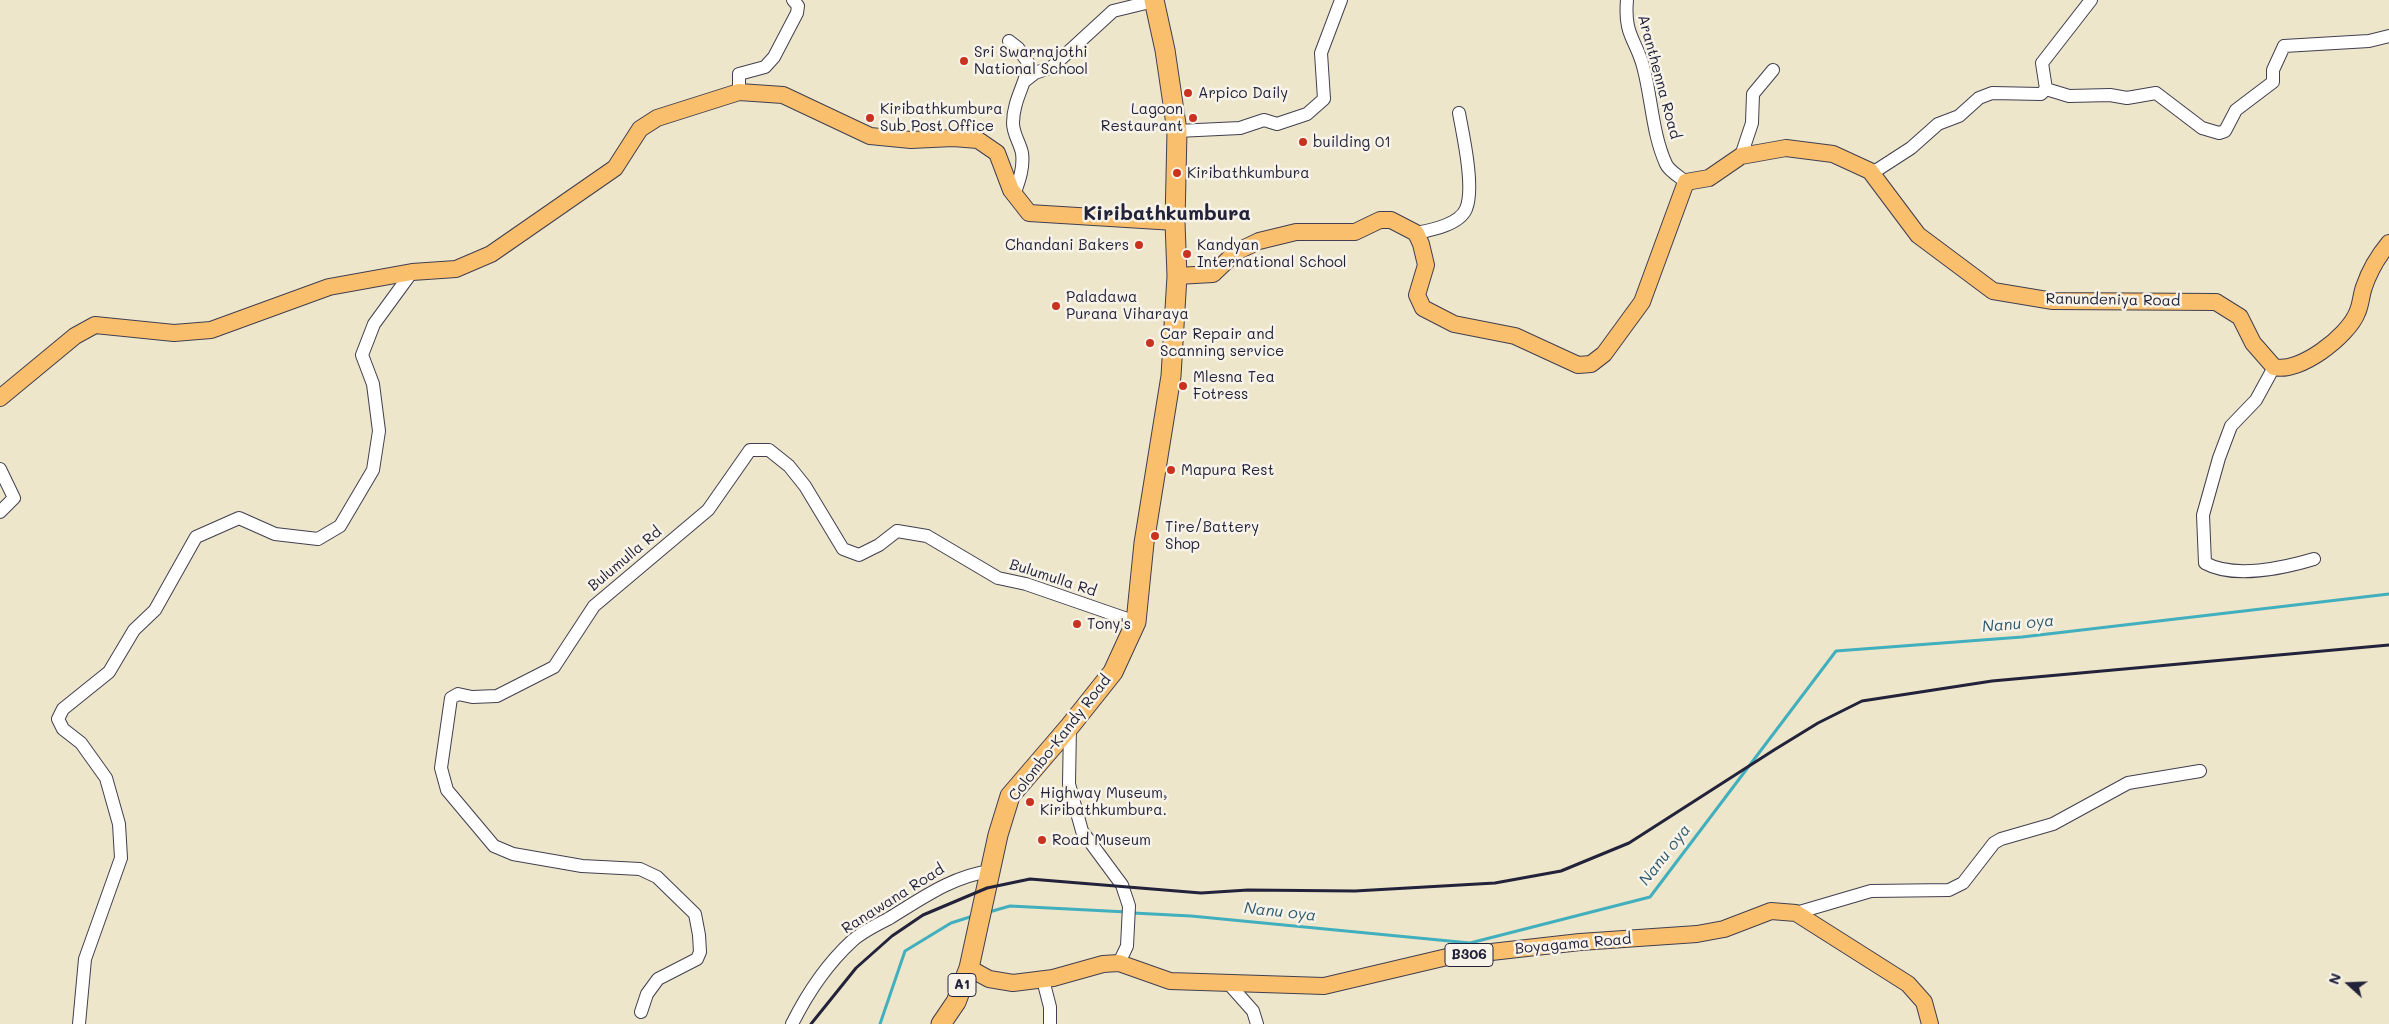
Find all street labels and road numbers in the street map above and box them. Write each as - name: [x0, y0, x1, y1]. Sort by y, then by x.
- street label: Aranthenna Road: [1634, 13, 1684, 141]
- street label: Ranundeniya Road: [2045, 290, 2181, 310]
- street label: Bulumulla Rd: [585, 523, 665, 595]
- street label: Bulumulla Rd: [1007, 555, 1099, 601]
- street label: Colombo-Kandy Road: [1005, 671, 1115, 805]
- street label: Ranawana Road: [838, 860, 948, 938]
- street label: Boyagama Road: [1514, 930, 1632, 958]
- road number: B306: [1445, 944, 1493, 966]
- road number: A1: [948, 974, 976, 996]

